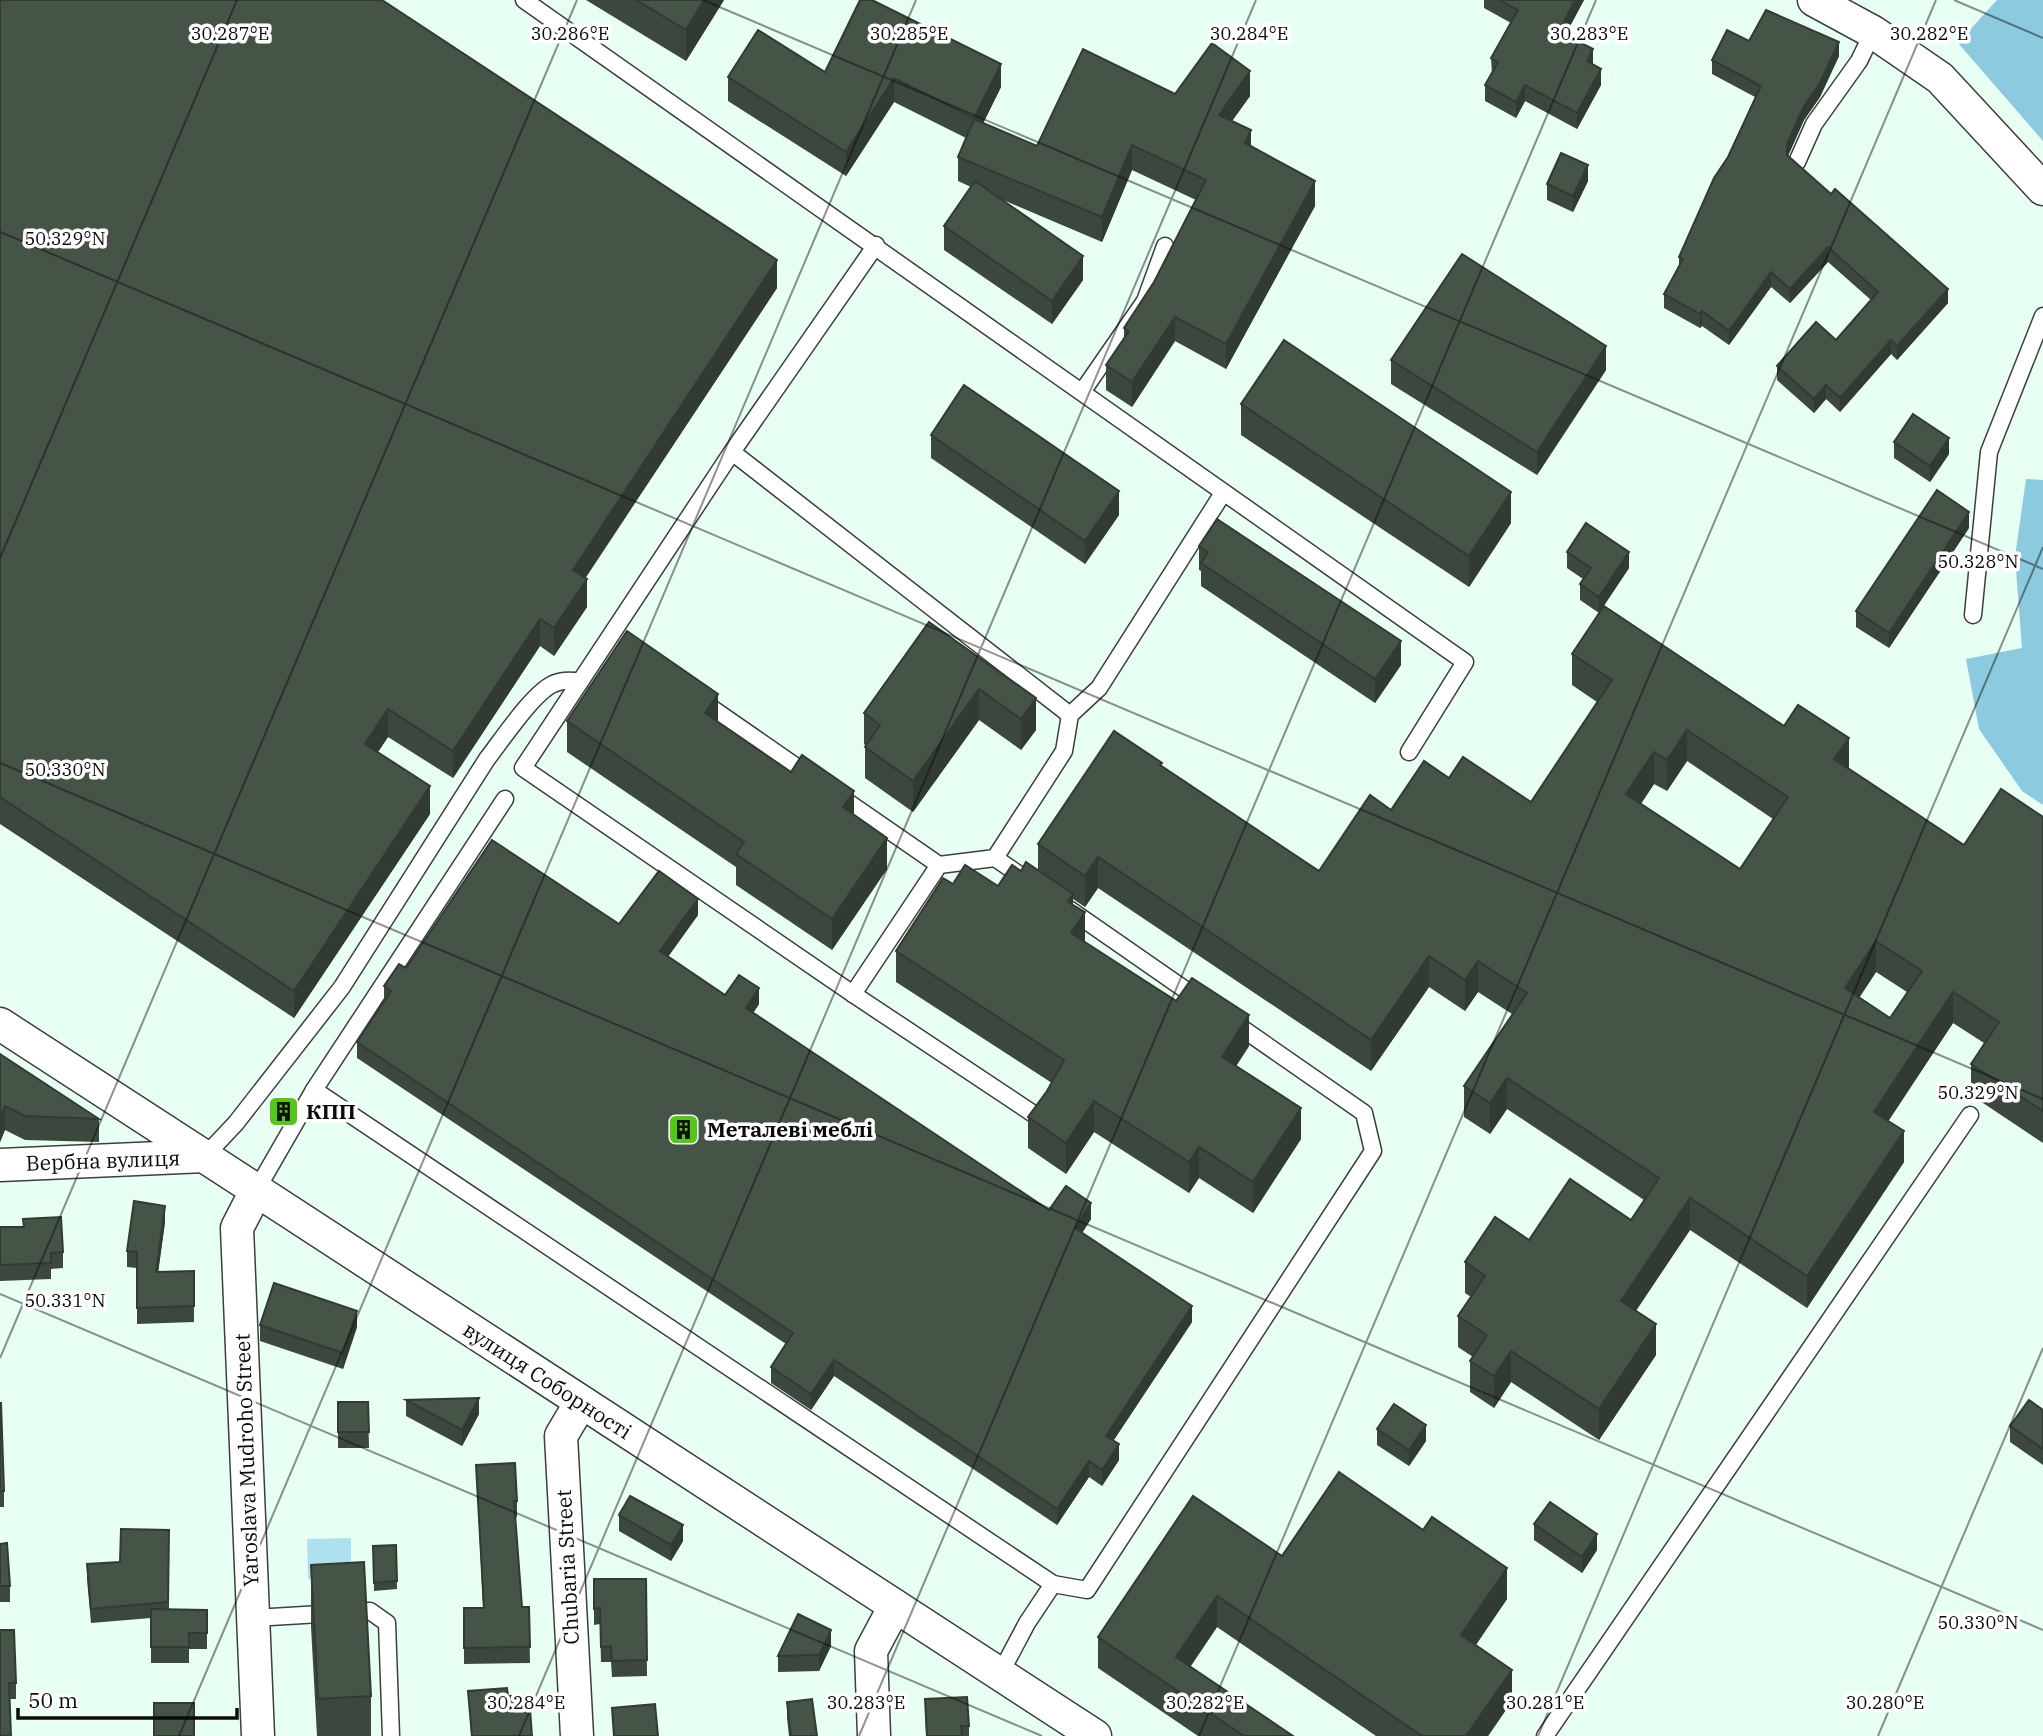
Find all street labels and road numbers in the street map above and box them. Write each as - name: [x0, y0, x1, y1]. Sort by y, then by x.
- street label: Вербна вулиця: [25, 1143, 181, 1177]
- street label: вулиця Соборності: [458, 1315, 637, 1445]
- street label: Yaroslava Mudroho Street: [228, 1333, 264, 1587]
- street label: Chubaria Street: [549, 1489, 585, 1645]

